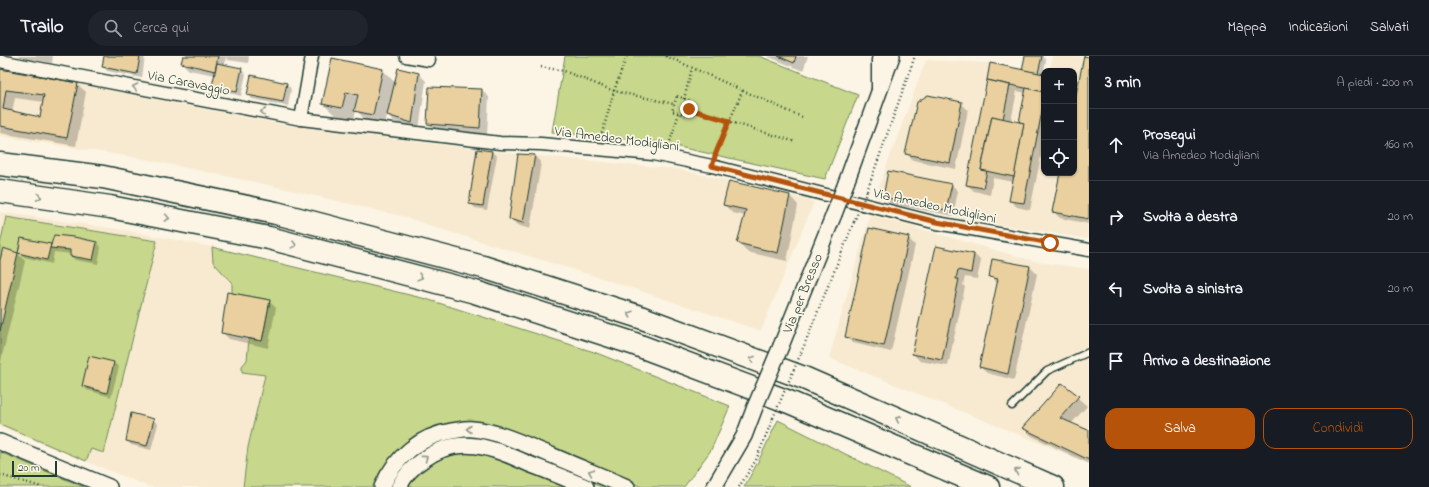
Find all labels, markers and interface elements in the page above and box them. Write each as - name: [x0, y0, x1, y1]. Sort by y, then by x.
- search box: [88, 10, 368, 46]
- text: Trailo: [20, 14, 64, 41]
- icon: search: [102, 17, 124, 39]
- text: Cerca qui: [134, 17, 189, 39]
- text: Mappa: [1228, 17, 1266, 38]
- text: Indicazioni: [1288, 17, 1348, 38]
- text: Salvati: [1370, 17, 1409, 38]
- street label: Via Caravaggio: [145, 65, 232, 103]
- map controls: [1041, 68, 1077, 176]
- button: +: [1041, 68, 1077, 104]
- text: 3 min: [1105, 70, 1141, 95]
- text: A piedi · 200 m: [1337, 73, 1413, 92]
- one-way arrow: [132, 84, 138, 92]
- route end: [680, 100, 698, 118]
- button: −: [1041, 104, 1077, 140]
- one-way arrow: [259, 108, 266, 117]
- street label: Via Amedeo Modigliani: [552, 121, 680, 159]
- text: Prosegui: [1143, 124, 1196, 146]
- icon: ahead: [1105, 134, 1127, 156]
- text: 160 m: [1384, 135, 1413, 154]
- button: locate: [1041, 140, 1077, 176]
- text: Via Amedeo Modigliani: [1143, 146, 1259, 165]
- street label: Via Amedeo Modigliani: [870, 183, 998, 231]
- one-way arrow: [36, 192, 42, 201]
- icon: right: [1105, 206, 1127, 228]
- text: Svolta a destra: [1143, 206, 1238, 228]
- text: 20 m: [1388, 207, 1413, 226]
- one-way arrow: [164, 213, 170, 222]
- route start: [1041, 234, 1059, 252]
- one-way arrow: [291, 240, 297, 248]
- street label: Via per Bresso: [778, 251, 829, 337]
- one-way arrow: [417, 273, 423, 281]
- icon: left: [1105, 278, 1127, 300]
- text: Svolta a sinistra: [1143, 278, 1243, 300]
- text: 20 m: [1388, 279, 1413, 298]
- one-way arrow: [627, 310, 634, 319]
- icon: arrive: [1105, 350, 1127, 372]
- text: Arrivo a destinazione: [1143, 350, 1270, 372]
- one-way arrow: [749, 355, 756, 363]
- button: Salva: [1105, 408, 1255, 449]
- button: Condividi: [1263, 408, 1413, 449]
- one-way arrow: [895, 416, 903, 424]
- one-way arrow: [466, 425, 472, 433]
- one-way arrow: [420, 456, 427, 463]
- scale bar: [12, 459, 57, 478]
- text: 20 m: [18, 460, 40, 476]
- one-way arrow: [1014, 468, 1021, 476]
- one-way arrow: [587, 469, 595, 477]

